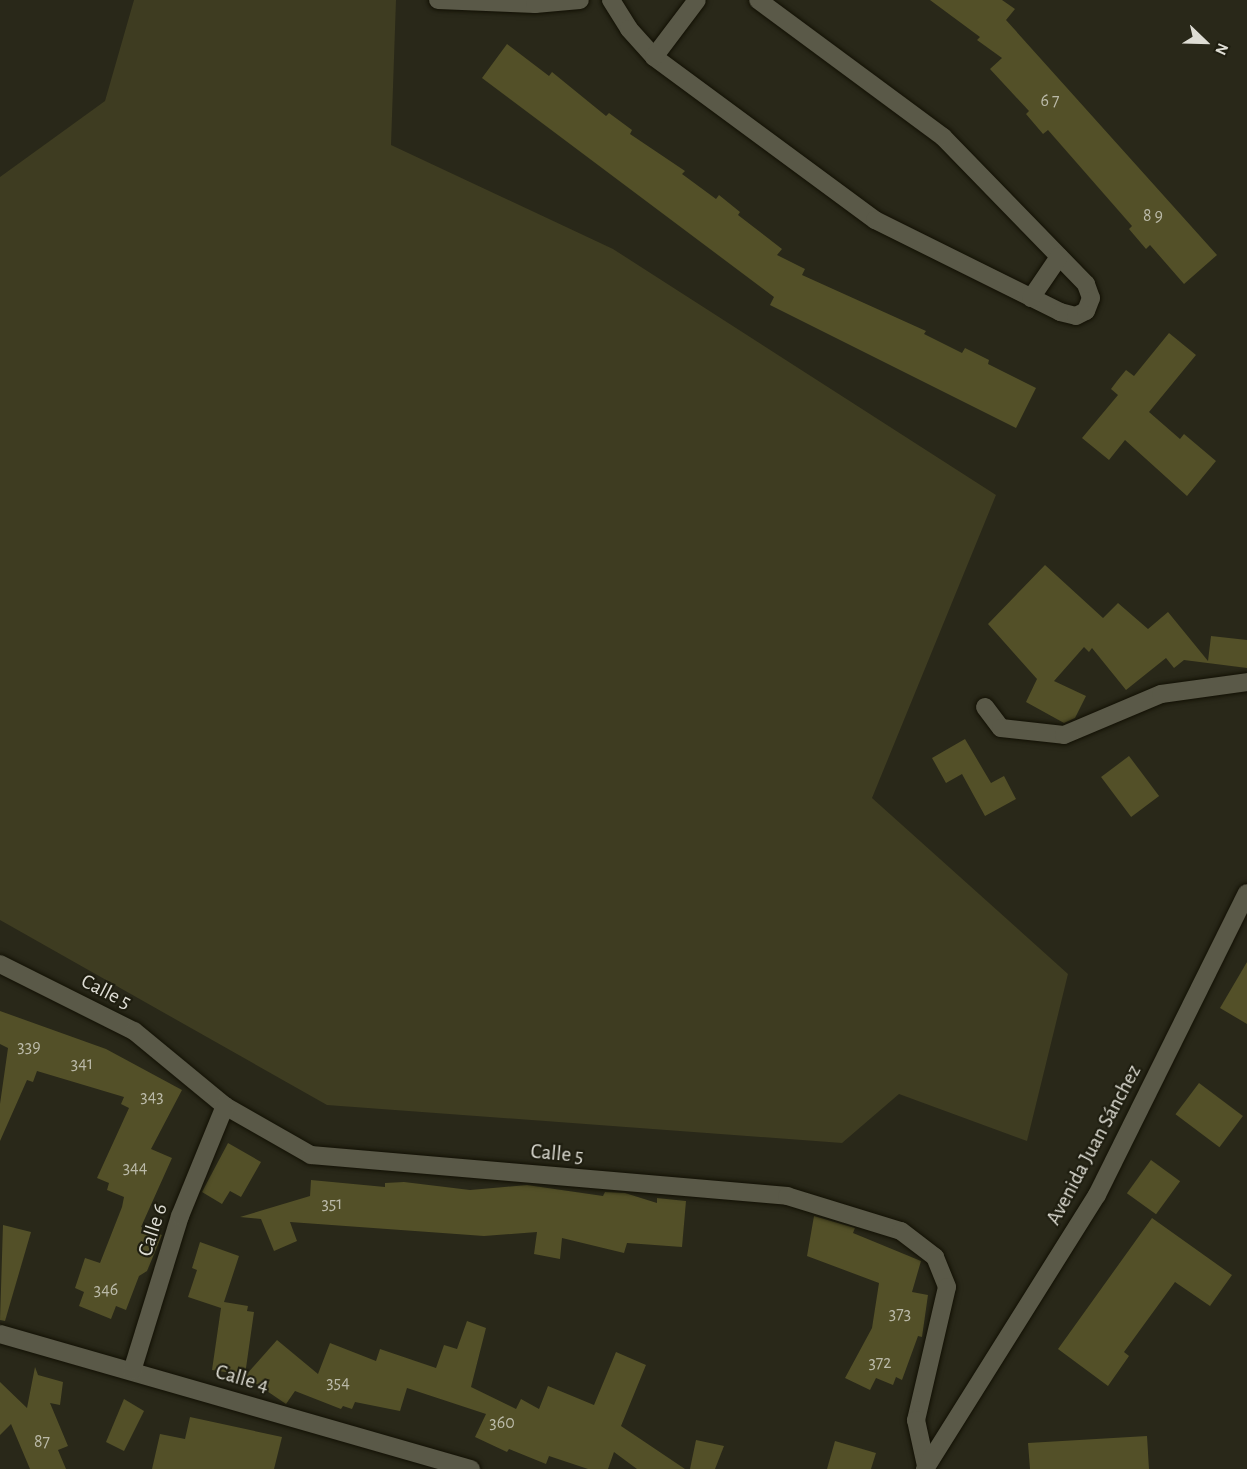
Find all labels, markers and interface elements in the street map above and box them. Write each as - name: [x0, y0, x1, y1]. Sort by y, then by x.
- north arrow: [1175, 12, 1235, 72]
- text: N: [1212, 41, 1231, 57]
- house number: 6 7: [1041, 90, 1059, 112]
- house number: 8 9: [1143, 205, 1163, 227]
- street label: Calle 5: [77, 969, 135, 1015]
- house number: 339: [17, 1036, 41, 1058]
- house number: 341: [71, 1053, 93, 1075]
- street label: Avenida Juan Sánchez: [1041, 1061, 1147, 1229]
- house number: 343: [140, 1086, 164, 1108]
- street label: Calle 5: [530, 1139, 584, 1169]
- house number: 344: [123, 1157, 147, 1179]
- house number: 351: [321, 1193, 343, 1215]
- street label: Calle 6: [133, 1200, 173, 1260]
- house number: 346: [94, 1279, 118, 1301]
- house number: 373: [889, 1303, 911, 1325]
- house number: 372: [868, 1352, 892, 1374]
- street label: Calle 4: [212, 1359, 272, 1399]
- house number: 354: [326, 1372, 350, 1394]
- house number: 360: [489, 1412, 515, 1434]
- house number: 87: [34, 1431, 50, 1453]

